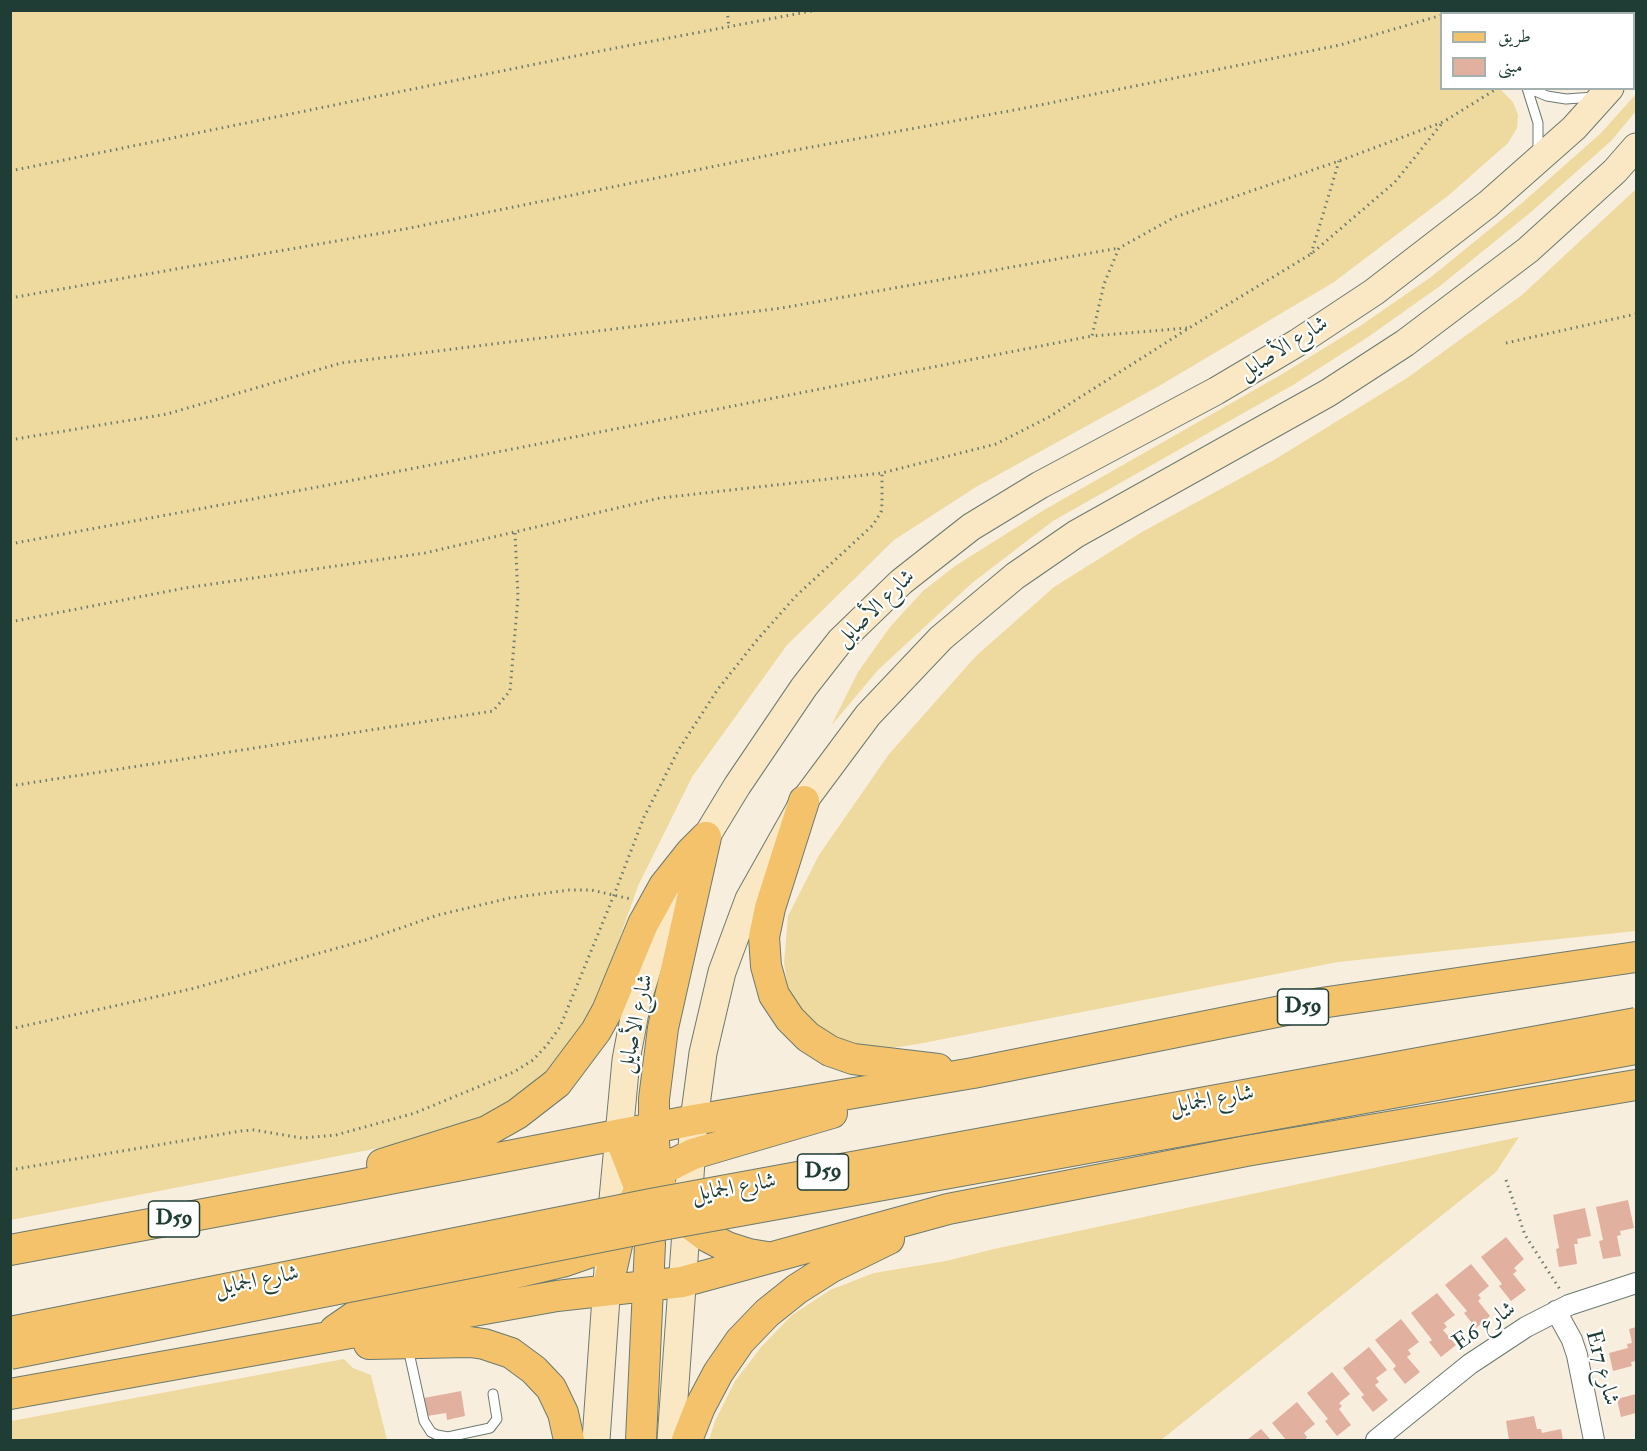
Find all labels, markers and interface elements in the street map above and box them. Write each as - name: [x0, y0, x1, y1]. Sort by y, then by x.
- legend: [1440, 12, 1635, 90]
- text: طريق: [1498, 25, 1531, 48]
- text: مبنى: [1498, 55, 1523, 78]
- street label: شارع الأصايل: [1234, 311, 1334, 387]
- street label: شارع الأصايل: [831, 565, 921, 653]
- street label: شارع الأصايل: [614, 972, 660, 1076]
- road number: D59: [1278, 989, 1328, 1025]
- street label: شارع الجمايل: [1168, 1081, 1256, 1121]
- road number: D59: [798, 1154, 848, 1190]
- street label: شارع الجمايل: [690, 1169, 778, 1209]
- road number: D59: [148, 1201, 200, 1237]
- street label: شارع الجمايل: [213, 1261, 301, 1303]
- street label: E6 شارع: [1449, 1297, 1521, 1357]
- street label: E17 شارع: [1578, 1328, 1624, 1408]

